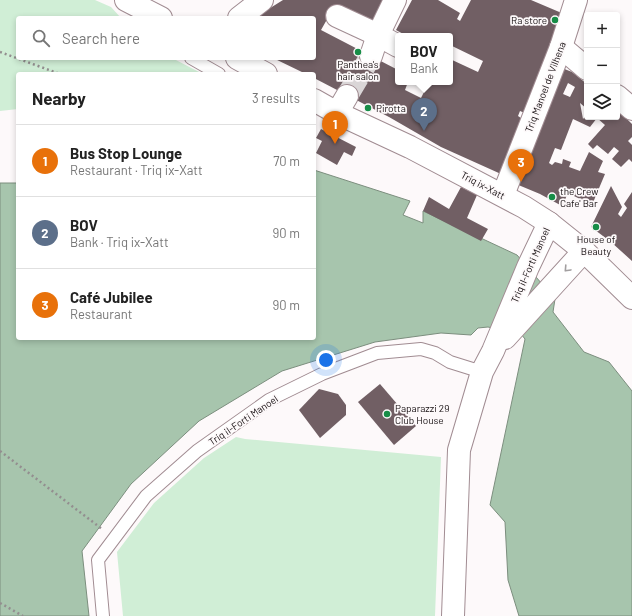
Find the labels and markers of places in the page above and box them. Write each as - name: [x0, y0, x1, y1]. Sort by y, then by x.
- place label: Ra store: [511, 14, 547, 26]
- marker: Ra store: [550, 15, 560, 25]
- marker: Panthea's hair salon: [353, 47, 363, 57]
- place label: Panthea's hair salon: [337, 58, 379, 82]
- pin: 2: [411, 98, 437, 131]
- place label: Pirotta: [376, 102, 406, 114]
- marker: Pirotta: [363, 103, 373, 113]
- pin: 1: [322, 111, 348, 144]
- pin: 3: [508, 149, 534, 182]
- place label: the Crew Cafe' Bar: [560, 185, 598, 209]
- marker: the Crew Cafe' Bar: [547, 192, 557, 202]
- marker: House of Beauty: [591, 222, 601, 232]
- place label: House of Beauty: [577, 233, 616, 257]
- place label: Paparazzi 29 Club House: [395, 402, 449, 426]
- marker: Paparazzi 29 Club House: [382, 409, 392, 419]

